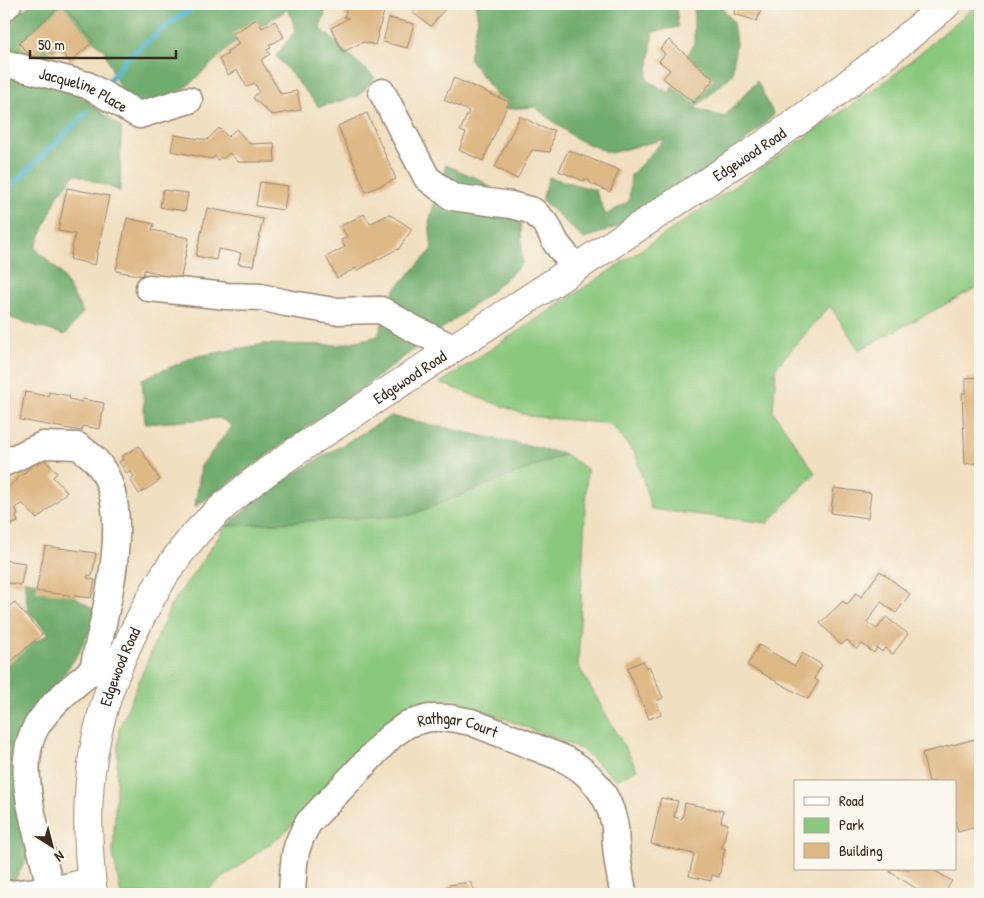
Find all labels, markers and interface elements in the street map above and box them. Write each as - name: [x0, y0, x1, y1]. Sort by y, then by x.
- scale bar: [30, 28, 176, 60]
- text: 50 m: [38, 34, 65, 55]
- street label: Jacqueline Place: [37, 62, 132, 118]
- street label: Edgewood Road: [708, 122, 790, 186]
- street label: Edgewood Road: [369, 345, 451, 409]
- street label: Edgewood Road: [94, 623, 145, 709]
- street label: Rathgar Court: [415, 707, 502, 743]
- legend: [794, 780, 956, 870]
- text: Road: [839, 790, 864, 811]
- text: Park: [839, 814, 864, 835]
- north arrow: [28, 820, 78, 870]
- text: Building: [839, 840, 883, 861]
- text: N: [51, 847, 69, 867]

